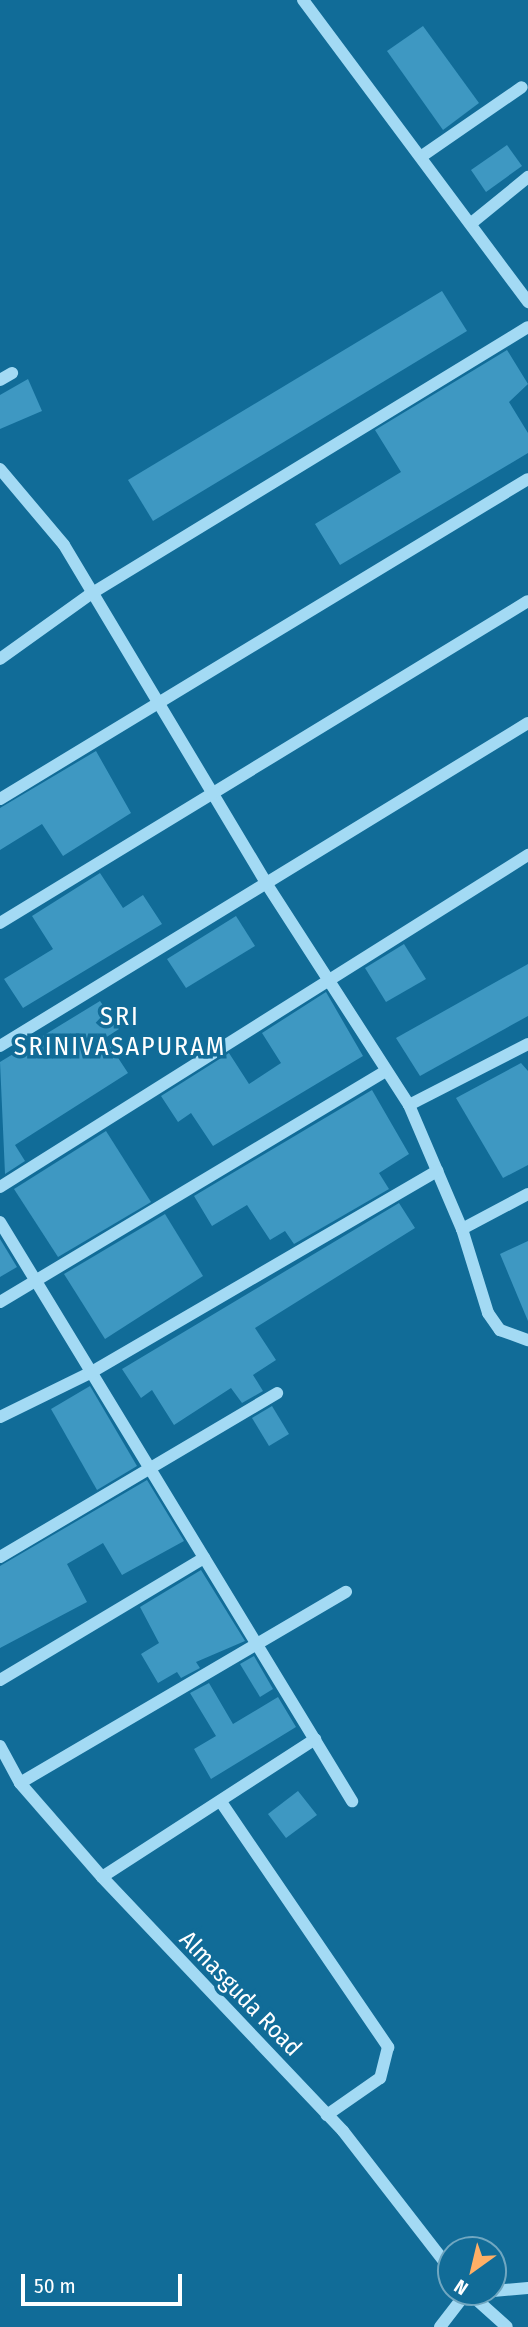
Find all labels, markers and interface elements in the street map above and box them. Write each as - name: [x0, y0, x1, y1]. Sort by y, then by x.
- district label: SRI SRINIVASAPURAM: [15, 1001, 225, 1062]
- street label: Almasguda Road: [173, 1925, 307, 2063]
- north arrow: [437, 2236, 507, 2306]
- scale bar: [24, 2260, 186, 2304]
- text: 50 m: [34, 2273, 76, 2299]
- text: N: [450, 2274, 472, 2300]

